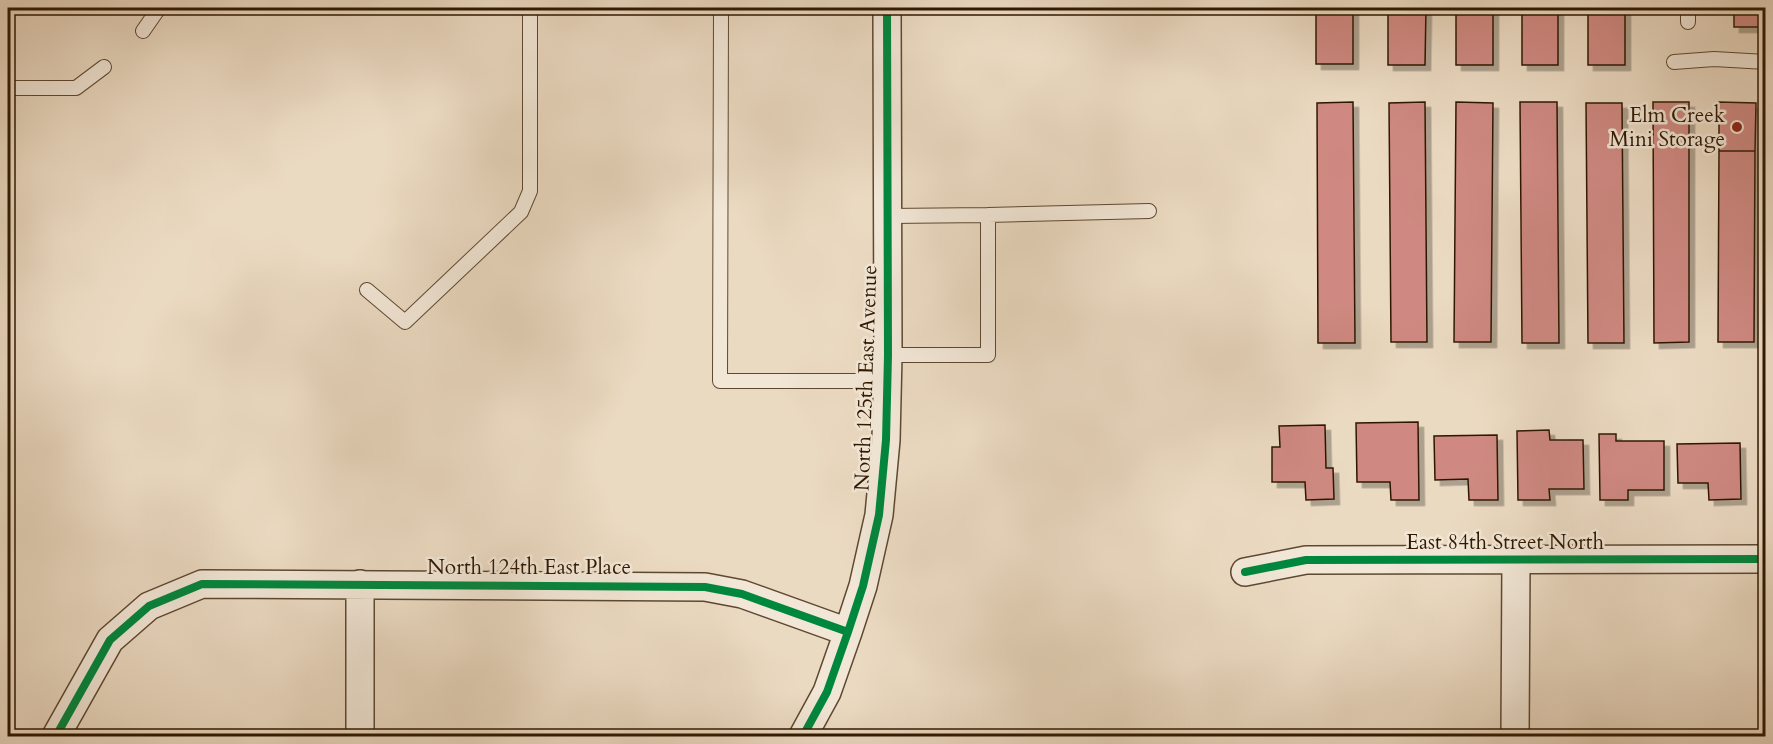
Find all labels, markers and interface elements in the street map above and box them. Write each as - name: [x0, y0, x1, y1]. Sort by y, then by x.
- place label: Elm Creek Mini Storage: [1609, 101, 1726, 154]
- marker: Elm Creek Mini Storage: [1730, 120, 1744, 134]
- street label: North 125th East Avenue: [848, 264, 884, 492]
- street label: East 84th Street North: [1406, 528, 1604, 557]
- street label: North 124th East Place: [427, 553, 631, 582]

